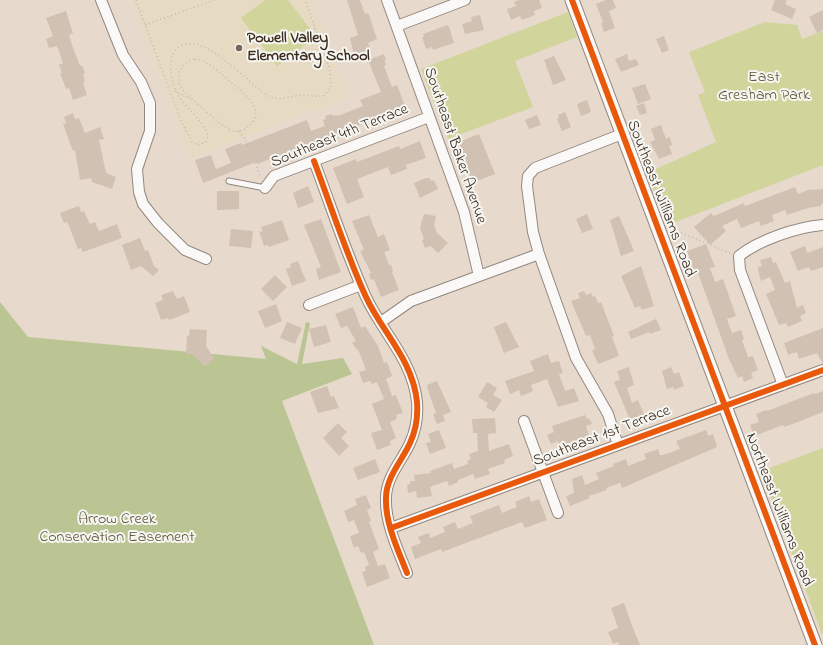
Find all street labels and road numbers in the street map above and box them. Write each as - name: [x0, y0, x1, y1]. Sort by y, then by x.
- street label: Southeast Baker Avenue: [418, 65, 490, 227]
- street label: Southeast 4th Terrace: [268, 101, 412, 173]
- street label: Southeast Williams Road: [621, 118, 699, 280]
- street label: Southeast 1st Terrace: [531, 402, 673, 472]
- street label: Northeast Williams Road: [740, 431, 816, 589]

